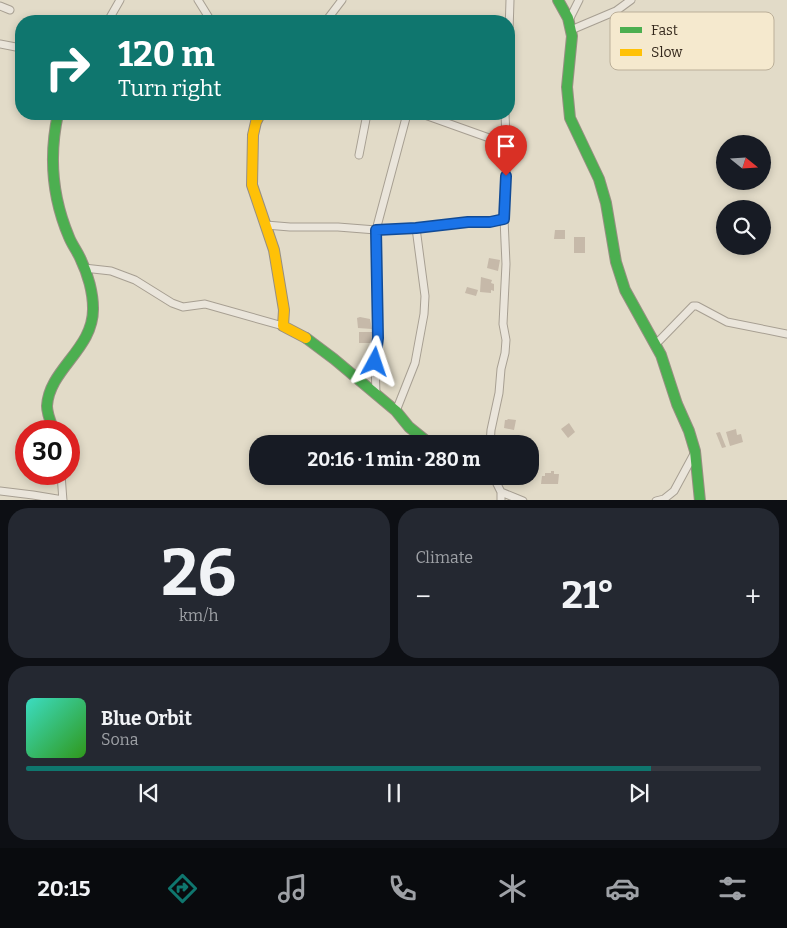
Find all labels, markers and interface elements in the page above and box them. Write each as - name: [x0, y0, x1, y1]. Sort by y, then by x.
- legend: [610, 12, 774, 70]
- text: Fast: [651, 22, 678, 39]
- text: 120 m: [118, 33, 215, 75]
- icon: right: [35, 35, 100, 100]
- text: Slow: [651, 44, 683, 61]
- text: Turn right: [118, 75, 221, 102]
- pin: [485, 125, 527, 176]
- icon: arrive: [492, 132, 520, 160]
- north arrow: [716, 135, 771, 190]
- map controls: [716, 135, 771, 255]
- button: search: [716, 200, 771, 255]
- position arrow: [348, 335, 400, 387]
- speed limit sign: 30: [15, 420, 80, 485]
- text: 20:16 · 1 min · 280 m: [308, 448, 480, 471]
- text: 26: [161, 534, 236, 612]
- text: Climate: [416, 548, 473, 567]
- text: 21°: [561, 572, 614, 618]
- text: −: [416, 580, 431, 613]
- text: +: [745, 580, 761, 613]
- text: km/h: [179, 606, 219, 625]
- text: Blue Orbit: [101, 707, 192, 730]
- text: Sona: [101, 730, 138, 749]
- icon: previous: [135, 779, 163, 807]
- icon: pause: [380, 779, 408, 807]
- icon: next: [625, 779, 653, 807]
- icon: directions: [165, 871, 200, 906]
- icon: music: [275, 871, 310, 906]
- icon: phone: [385, 871, 420, 906]
- icon: climate: [495, 871, 530, 906]
- icon: car: [605, 871, 640, 906]
- icon: filters: [715, 871, 750, 906]
- text: 20:15: [37, 875, 90, 902]

